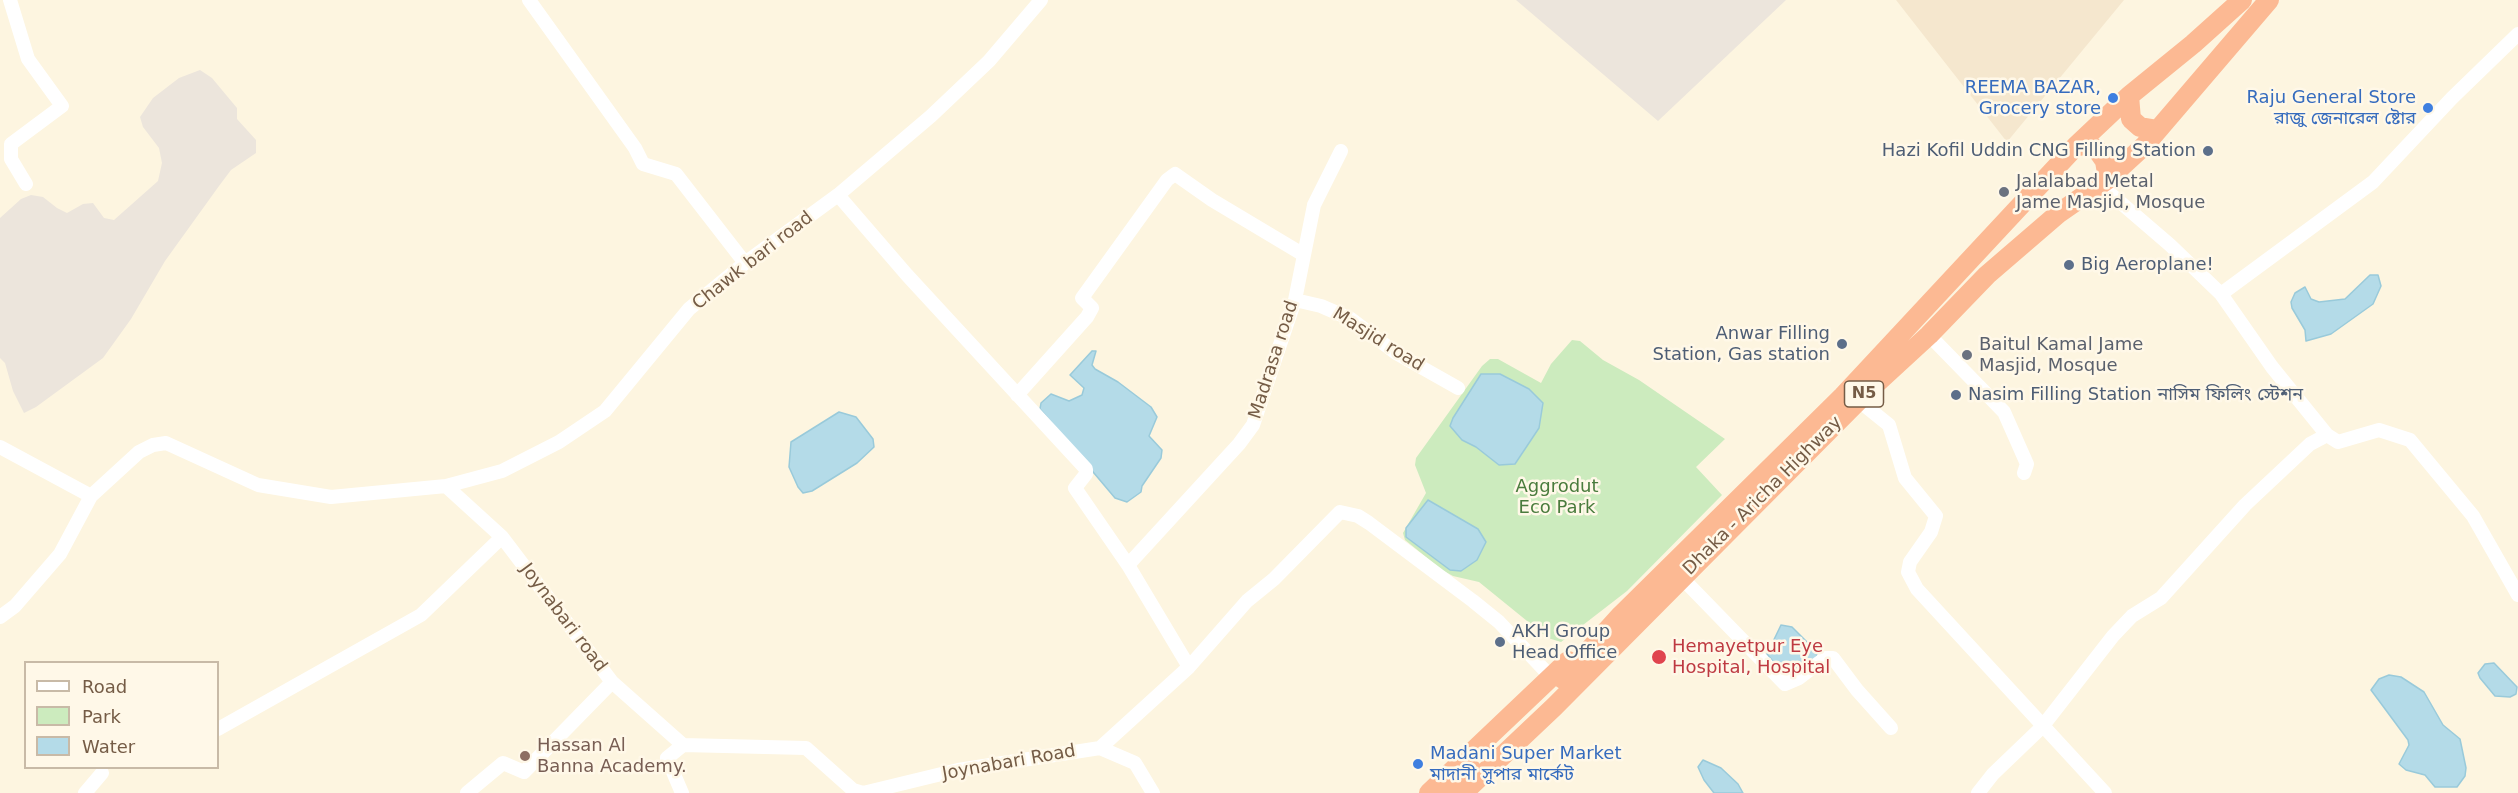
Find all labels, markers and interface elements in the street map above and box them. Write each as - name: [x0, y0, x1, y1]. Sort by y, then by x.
- place label: REEMA BAZAR, Grocery store: [1965, 77, 2101, 119]
- place label: Raju General Store রাজু জেনারেল ষ্টোর: [2246, 87, 2416, 130]
- marker: REEMA BAZAR, Grocery store: [2106, 91, 2120, 105]
- marker: Raju General Store রাজু জেনারেল ষ্টোর: [2421, 101, 2435, 115]
- place label: Hazi Kofil Uddin CNG Filling Station: [1882, 140, 2196, 162]
- marker: Hazi Kofil Uddin CNG Filling Station: [2201, 144, 2215, 158]
- place label: Jalalabad Metal Jame Masjid, Mosque: [2016, 171, 2205, 213]
- marker: Jalalabad Metal Jame Masjid, Mosque: [1997, 185, 2011, 199]
- street label: Chawk bari road: [688, 207, 818, 315]
- place label: Big Aeroplane!: [2081, 254, 2214, 276]
- marker: Big Aeroplane!: [2062, 258, 2076, 272]
- street label: Madrasa road: [1245, 298, 1303, 422]
- street label: Masjid road: [1328, 303, 1428, 377]
- place label: Anwar Filling Station, Gas station: [1653, 323, 1830, 366]
- place label: Baitul Kamal Jame Masjid, Mosque: [1979, 334, 2143, 376]
- marker: Anwar Filling Station, Gas station: [1835, 337, 1849, 351]
- marker: Baitul Kamal Jame Masjid, Mosque: [1960, 348, 1974, 362]
- road number: N5: [1844, 381, 1884, 407]
- place label: Nasim Filling Station নাসিম ফিলিং স্টেশন: [1968, 384, 2303, 406]
- marker: Nasim Filling Station নাসিম ফিলিং স্টেশন: [1949, 388, 1963, 402]
- street label: Dhaka - Aricha Highway: [1679, 412, 1847, 580]
- park label: Aggrodut Eco Park: [1515, 476, 1599, 518]
- street label: Joynabari road: [515, 559, 611, 677]
- place label: AKH Group Head Office: [1512, 621, 1617, 664]
- marker: AKH Group Head Office: [1493, 635, 1507, 649]
- place label: Hemayetpur Eye Hospital, Hospital: [1672, 636, 1830, 678]
- marker: Hemayetpur Eye Hospital, Hospital: [1650, 648, 1668, 666]
- legend: [24, 661, 219, 769]
- text: Road: [82, 676, 127, 697]
- text: Park: [82, 706, 121, 727]
- place label: Hassan Al Banna Academy.: [537, 735, 687, 777]
- text: Water: [82, 736, 135, 757]
- street label: Joynabari Road: [941, 741, 1077, 785]
- place label: Madani Super Market মাদানী সুপার মার্কেট: [1430, 743, 1621, 786]
- marker: Hassan Al Banna Academy.: [518, 749, 532, 763]
- marker: Madani Super Market মাদানী সুপার মার্কেট: [1411, 757, 1425, 771]

